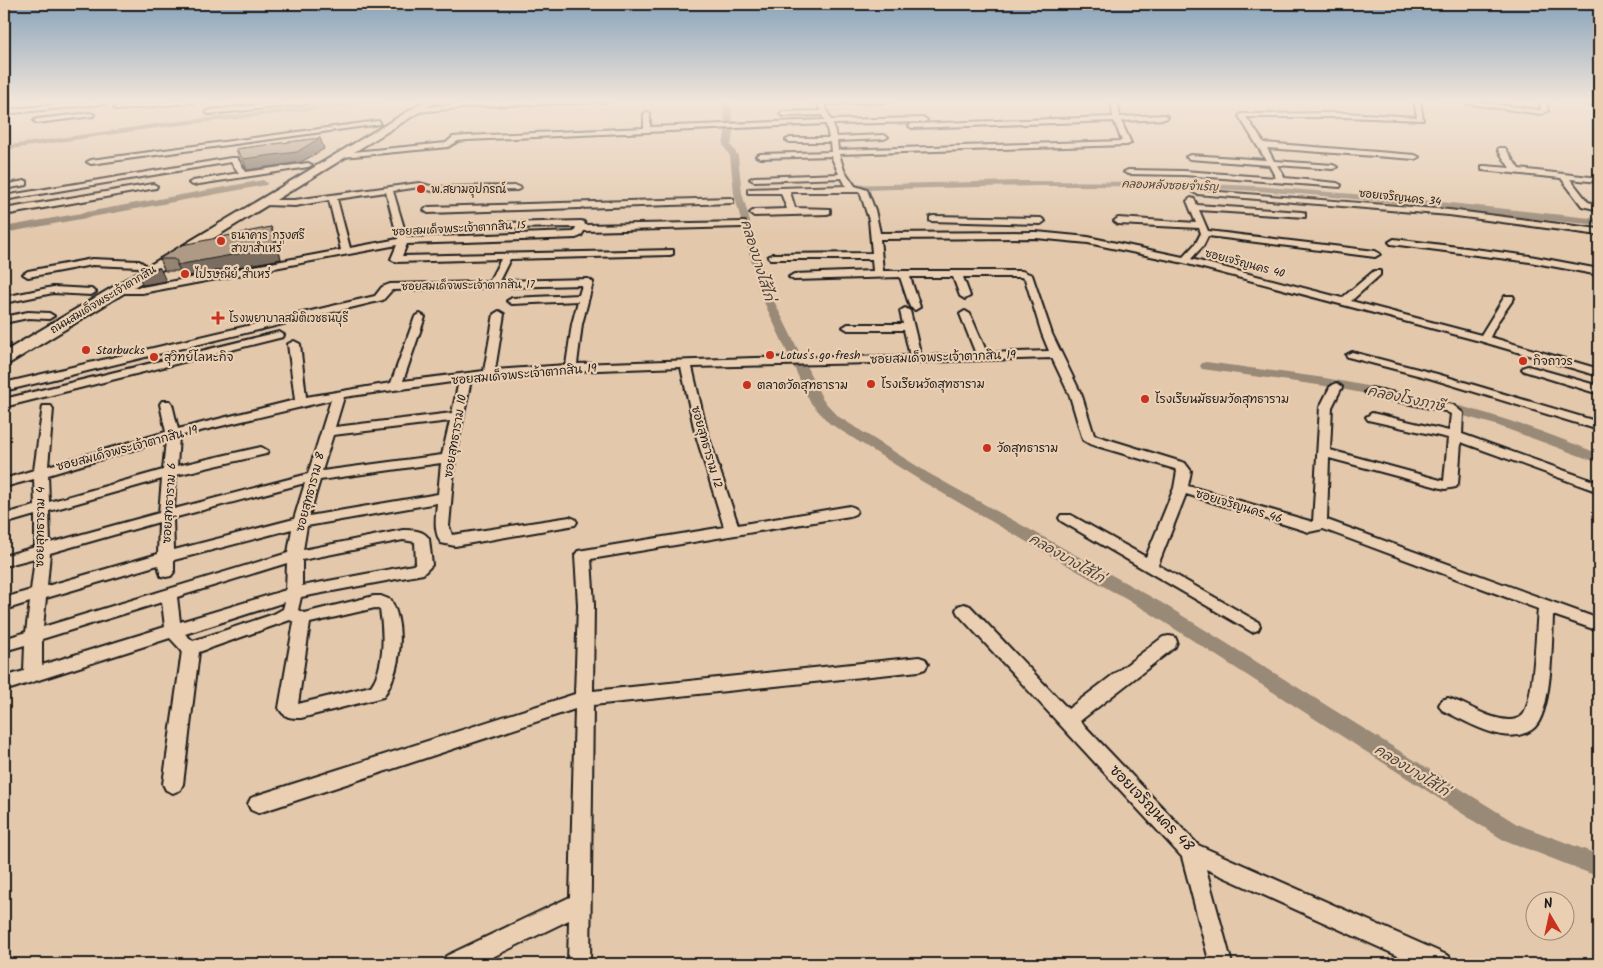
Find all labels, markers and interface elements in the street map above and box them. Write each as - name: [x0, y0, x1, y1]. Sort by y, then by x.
- water label: คลองหลังซอยจำเริญ: [1121, 175, 1220, 197]
- place label: พ.สยามอุปกรณ์: [431, 181, 506, 199]
- marker: พ.สยามอุปกรณ์: [415, 183, 427, 195]
- street label: ซอยเจริญนคร 34: [1358, 185, 1442, 211]
- street label: ซอยสมเด็จพระเจ้าตากสิน 15: [392, 216, 528, 242]
- water label: คลองบางไส้ไก่: [734, 217, 781, 307]
- place label: ธนาคาร กรุงศรี สาขาสำเหร่: [231, 227, 305, 258]
- marker: ธนาคาร กรุงศรี สาขาสำเหร่: [215, 235, 227, 247]
- street label: ซอยเจริญนคร 40: [1203, 245, 1287, 283]
- street label: ถนนสมเด็จพระเจ้าตากสิน: [47, 261, 160, 339]
- place label: ไปรษณีย์ สำเหร่: [194, 266, 270, 284]
- marker: ไปรษณีย์ สำเหร่: [179, 268, 191, 280]
- street label: ซอยสมเด็จพระเจ้าตากสิน 17: [401, 276, 536, 296]
- place label: โรงพยาบาลสมิติเวชธนบุรี: [229, 310, 349, 328]
- marker: โรงพยาบาลสมิติเวชธนบุรี: [211, 311, 225, 325]
- place label: Starbucks: [96, 341, 145, 360]
- marker: Starbucks: [80, 344, 92, 356]
- street label: ซอยสมเด็จพระเจ้าตากสิน 19: [870, 345, 1016, 370]
- place label: Lotus's go fresh: [780, 346, 861, 365]
- place label: สุวิทย์โลหะกิจ: [164, 348, 234, 367]
- marker: Lotus's go fresh: [764, 349, 776, 361]
- marker: สุวิทย์โลหะกิจ: [148, 351, 160, 363]
- place label: กิจถาวร: [1533, 352, 1573, 371]
- marker: กิจถาวร: [1517, 355, 1529, 367]
- street label: ซอยสมเด็จพระเจ้าตากสิน 19: [451, 359, 598, 390]
- place label: โรงเรียนวัดสุทธาราม: [881, 375, 985, 394]
- place label: ตลาดวัดสุทธาราม: [757, 376, 848, 395]
- marker: โรงเรียนวัดสุทธาราม: [865, 378, 877, 390]
- marker: ตลาดวัดสุทธาราม: [741, 379, 753, 391]
- water label: คลองโรงภาษี: [1365, 380, 1449, 418]
- place label: โรงเรียนมัธยมวัดสุทธาราม: [1155, 390, 1289, 409]
- street label: ซอยสุทธาราม 10: [439, 393, 472, 479]
- marker: โรงเรียนมัธยมวัดสุทธาราม: [1139, 393, 1151, 405]
- street label: ซอยสุทธาราม 12: [686, 404, 727, 491]
- street label: ซอยสมเด็จพระเจ้าตากสิน 19: [54, 420, 200, 477]
- place label: วัดสุทธาราม: [997, 439, 1058, 458]
- marker: วัดสุทธาราม: [981, 442, 993, 454]
- street label: ซอยสุทธาราม 8: [291, 449, 330, 534]
- street label: ซอยสุทธาราม 6: [157, 462, 182, 544]
- street label: ซอยเจริญนคร 46: [1193, 484, 1285, 529]
- street label: ซอยสุทธาราม 4: [30, 486, 51, 568]
- water label: คลองบางไส้ไก่: [1025, 528, 1111, 591]
- water label: คลองบางไส้ไก่: [1370, 739, 1456, 804]
- street label: ซอยเจริญนคร 48: [1103, 760, 1200, 859]
- north arrow: [1526, 890, 1576, 940]
- text: N: [1542, 893, 1554, 916]

